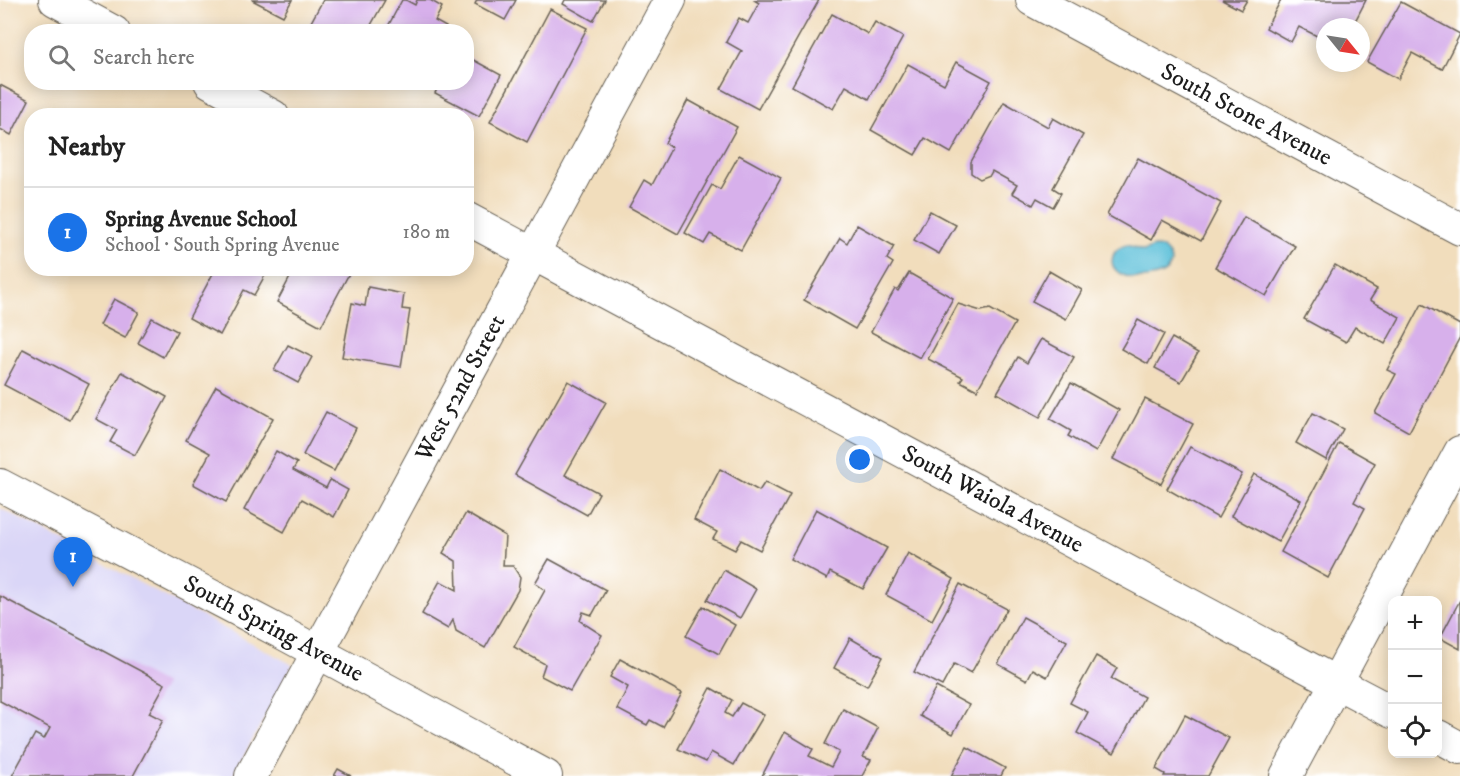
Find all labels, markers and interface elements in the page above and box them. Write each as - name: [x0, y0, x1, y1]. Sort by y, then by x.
- north arrow: [1316, 18, 1370, 72]
- search box: [24, 24, 474, 90]
- icon: search: [45, 41, 78, 74]
- text: Search here: [93, 44, 195, 71]
- street label: South Stone Avenue: [1155, 57, 1337, 173]
- text: Nearby: [48, 131, 125, 164]
- text: Spring Avenue School: [105, 206, 297, 233]
- text: 1: [64, 220, 71, 245]
- text: 180 m: [403, 220, 450, 245]
- text: School · South Spring Avenue: [105, 233, 340, 258]
- street label: West 52nd Street: [408, 309, 512, 467]
- street label: South Waiola Avenue: [897, 439, 1089, 560]
- your location: [845, 445, 874, 474]
- pin: 1: [54, 538, 92, 587]
- street label: South Spring Avenue: [178, 569, 369, 689]
- map controls: [1388, 596, 1442, 758]
- button: +: [1388, 596, 1442, 650]
- button: −: [1388, 650, 1442, 704]
- button: locate: [1388, 704, 1442, 758]

